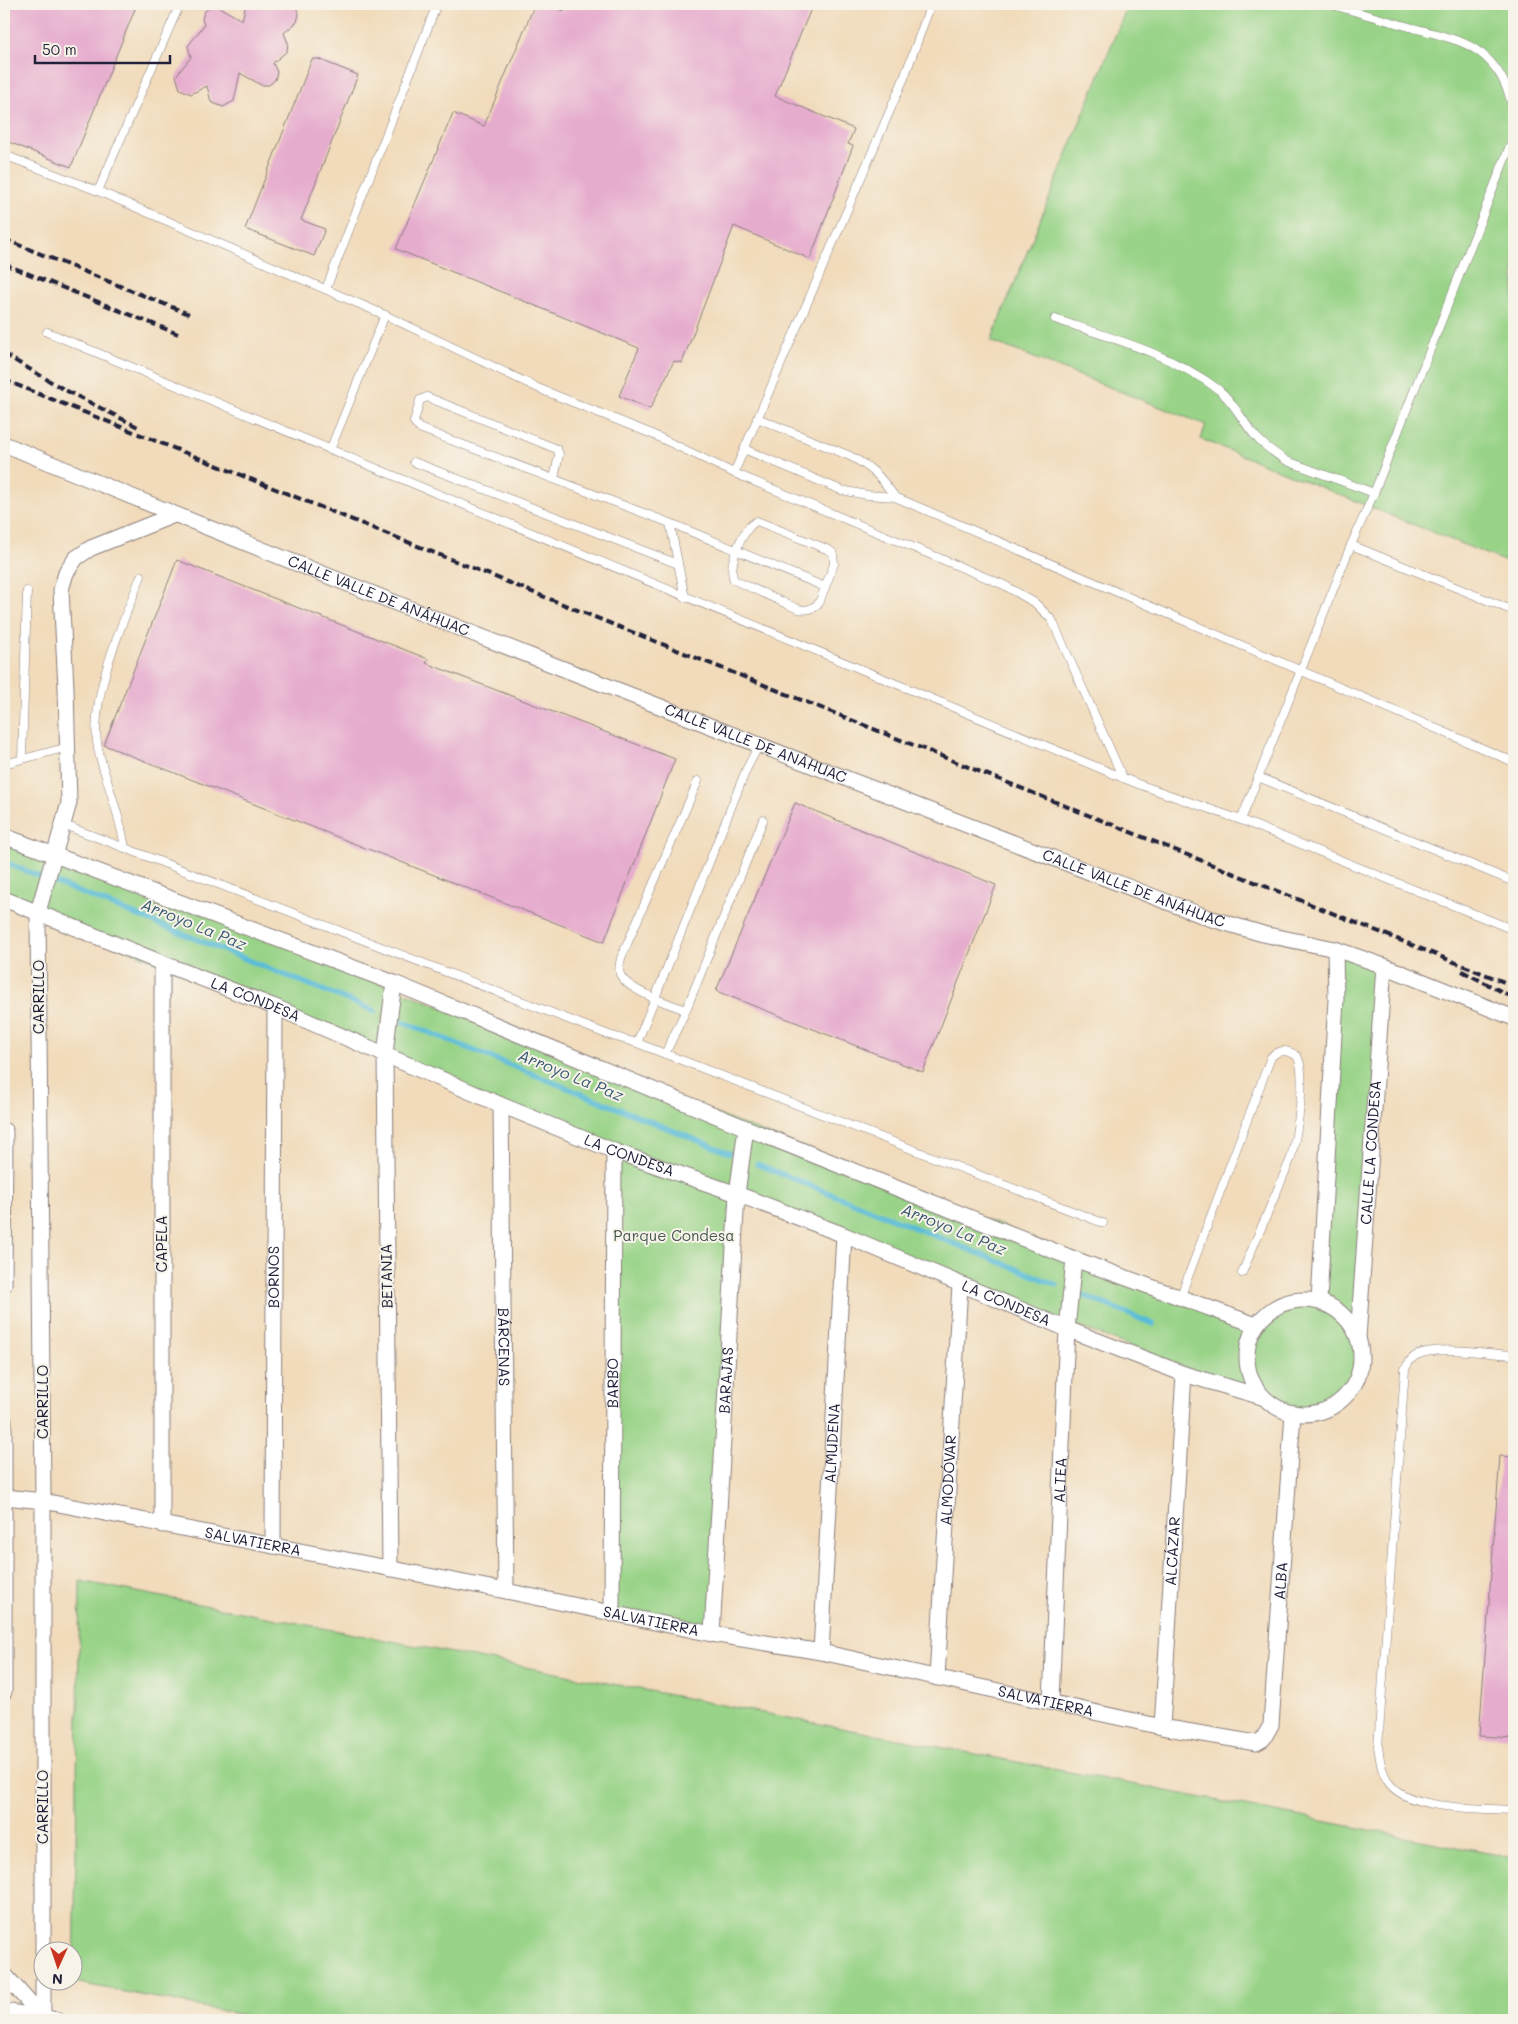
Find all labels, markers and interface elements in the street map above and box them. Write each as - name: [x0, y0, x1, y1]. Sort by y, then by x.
- scale bar: [35, 32, 170, 64]
- text: 50 m: [42, 39, 77, 59]
- street label: CALLE VALLE DE ANÁHUAC: [285, 550, 473, 640]
- street label: CALLE VALLE DE ANÁHUAC: [662, 698, 850, 787]
- street label: CALLE VALLE DE ANÁHUAC: [1040, 844, 1228, 931]
- water label: Arroyo La Paz: [138, 893, 250, 954]
- street label: CARRILLO: [28, 960, 48, 1034]
- street label: LA CONDESA: [208, 972, 304, 1026]
- water label: Arroyo La Paz: [515, 1044, 627, 1105]
- street label: CALLE LA CONDESA: [1355, 1079, 1385, 1225]
- street label: LA CONDESA: [582, 1129, 677, 1180]
- water label: Arroyo La Paz: [898, 1198, 1010, 1259]
- street label: CAPELA: [151, 1215, 171, 1273]
- park label: Parque Condesa: [613, 1225, 735, 1245]
- street label: BETANIA: [375, 1244, 397, 1309]
- street label: BORNOS: [263, 1246, 283, 1308]
- street label: LA CONDESA: [959, 1275, 1054, 1330]
- street label: BÁRCENAS: [494, 1308, 515, 1386]
- street label: BARAJAS: [714, 1346, 737, 1414]
- street label: BARBO: [602, 1358, 622, 1408]
- street label: CARRILLO: [32, 1365, 52, 1439]
- street label: ALMUDENA: [819, 1402, 844, 1484]
- street label: ALMODÓVAR: [935, 1434, 960, 1526]
- street label: ALTEA: [1049, 1457, 1070, 1503]
- street label: ALCÁZAR: [1160, 1516, 1184, 1587]
- street label: SALVATIERRA: [203, 1522, 303, 1560]
- street label: ALBA: [1269, 1561, 1291, 1600]
- street label: SALVATIERRA: [601, 1601, 701, 1640]
- street label: SALVATIERRA: [996, 1680, 1096, 1721]
- street label: CARRILLO: [32, 1770, 52, 1844]
- north arrow: [32, 1942, 82, 1992]
- text: N: [51, 1970, 63, 1989]

